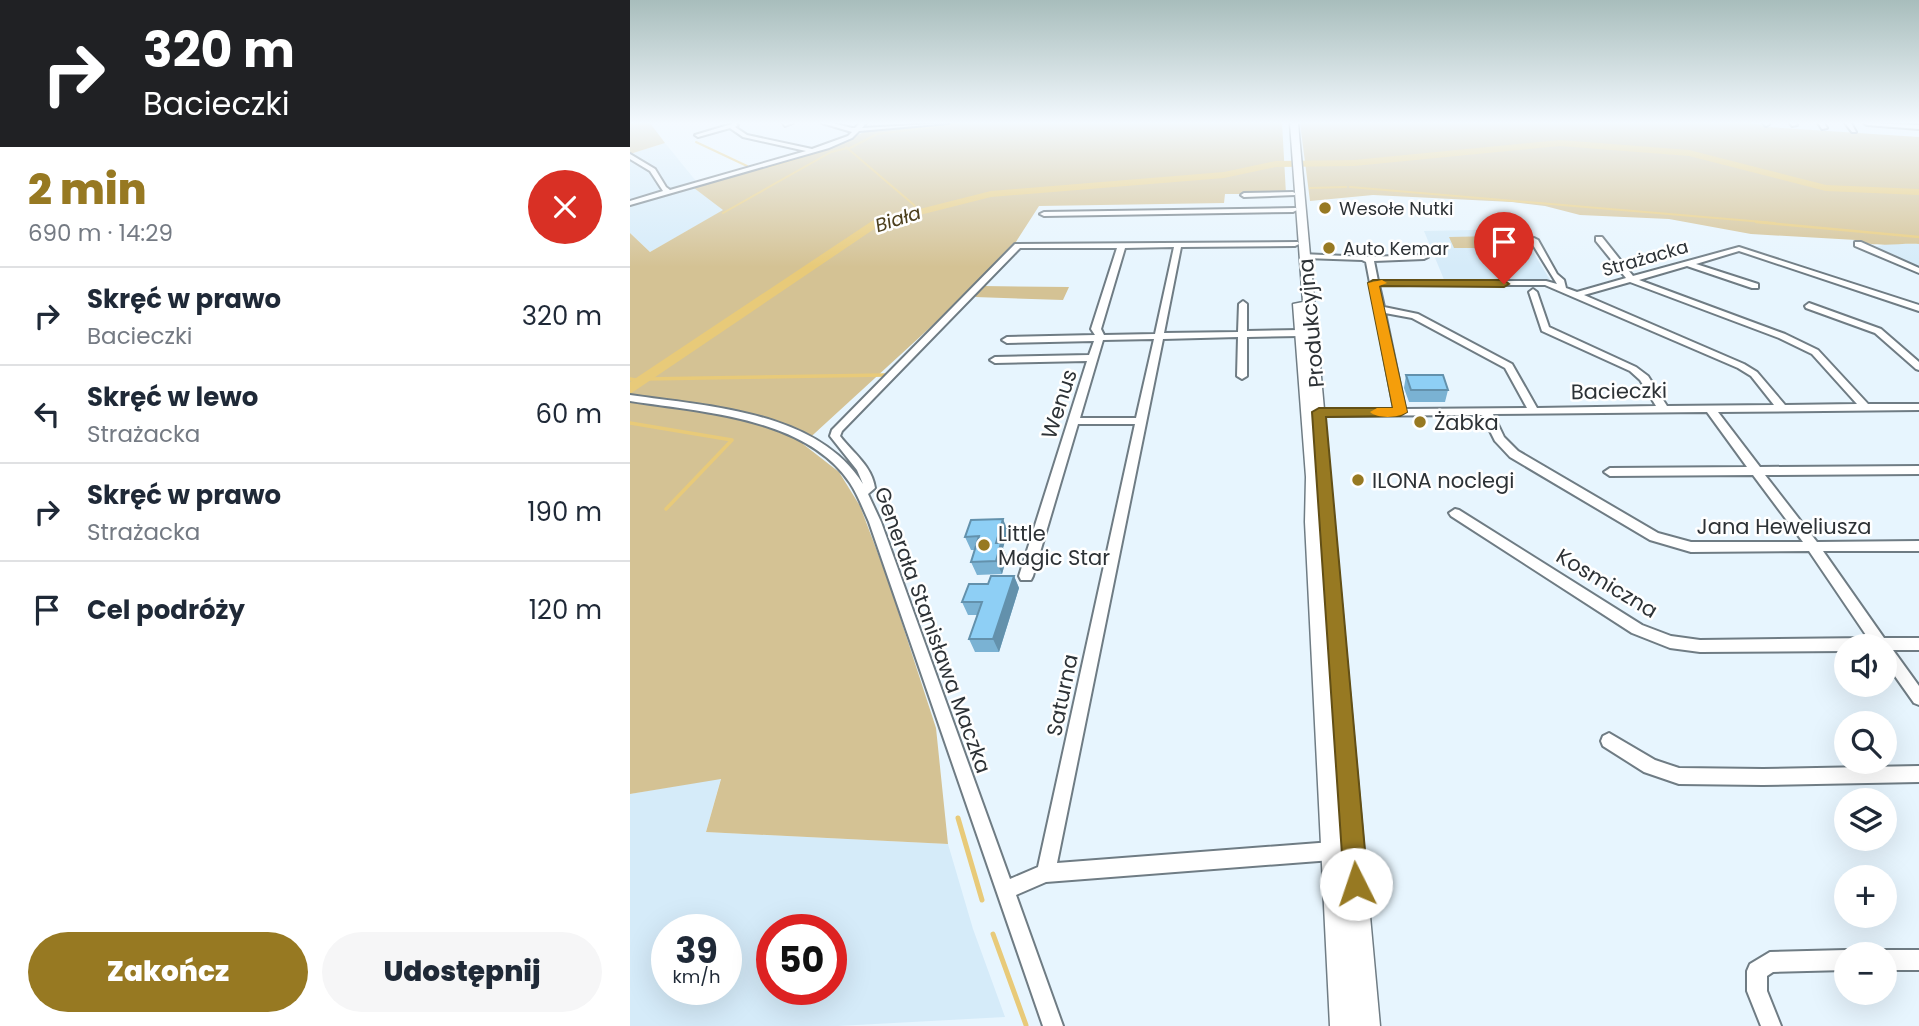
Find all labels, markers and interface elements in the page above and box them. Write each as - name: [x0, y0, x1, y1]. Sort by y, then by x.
- text: 320 m: [143, 16, 295, 84]
- icon: right: [28, 28, 119, 119]
- text: Bacieczki: [143, 81, 290, 126]
- text: 2 min: [28, 160, 146, 219]
- button: close: [528, 170, 602, 244]
- place label: Wesołe Nutki: [1339, 196, 1454, 221]
- water label: Biała: [872, 199, 925, 239]
- marker: Wesołe Nutki: [1317, 200, 1333, 216]
- pin: [1474, 212, 1534, 284]
- text: 690 m · 14:29: [28, 217, 173, 249]
- icon: arrive: [1485, 223, 1523, 261]
- street label: Strażacka: [1599, 234, 1691, 282]
- place label: Auto Kemar: [1343, 236, 1449, 261]
- marker: Auto Kemar: [1321, 240, 1337, 256]
- street label: Produkcyjna: [1291, 257, 1331, 389]
- text: Skręć w prawo: [87, 281, 281, 317]
- icon: right: [28, 297, 66, 335]
- text: 320 m: [522, 298, 602, 334]
- text: Bacieczki: [87, 320, 192, 352]
- street label: Wenus: [1034, 366, 1084, 442]
- street label: Bacieczki: [1571, 376, 1667, 406]
- text: Skręć w lewo: [87, 379, 258, 415]
- icon: left: [28, 395, 66, 433]
- text: 60 m: [535, 396, 602, 432]
- place label: Żabka: [1434, 408, 1499, 437]
- marker: Żabka: [1412, 414, 1428, 430]
- text: Strażacka: [87, 418, 200, 450]
- place label: ILONA noclegi: [1372, 466, 1514, 495]
- marker: ILONA noclegi: [1350, 472, 1366, 488]
- text: Skręć w prawo: [87, 477, 281, 513]
- street label: Generała Stanisława Maczka: [868, 483, 998, 777]
- icon: right: [28, 493, 66, 531]
- text: 190 m: [527, 494, 602, 530]
- street label: Jana Heweliusza: [1697, 512, 1871, 541]
- text: Strażacka: [87, 516, 200, 548]
- place label: Little Magic Star: [998, 519, 1110, 572]
- marker: Little Magic Star: [976, 537, 992, 553]
- street label: Kosmiczna: [1551, 541, 1663, 625]
- icon: arrive: [28, 591, 66, 629]
- text: Cel podróży: [87, 592, 245, 628]
- text: 120 m: [529, 592, 602, 628]
- map controls: [1834, 634, 1897, 1005]
- button: sound: [1834, 634, 1897, 697]
- street label: Saturna: [1039, 651, 1085, 739]
- button: search: [1834, 711, 1897, 774]
- button: layers: [1834, 788, 1897, 851]
- position arrow: [1319, 847, 1393, 921]
- button: +: [1834, 865, 1897, 928]
- speed limit sign: 50: [756, 914, 847, 1005]
- text: 39: [675, 926, 718, 975]
- button: Zakończ: [28, 932, 308, 1012]
- button: Udostępnij: [322, 932, 602, 1012]
- button: −: [1834, 942, 1897, 1005]
- text: km/h: [673, 964, 720, 989]

